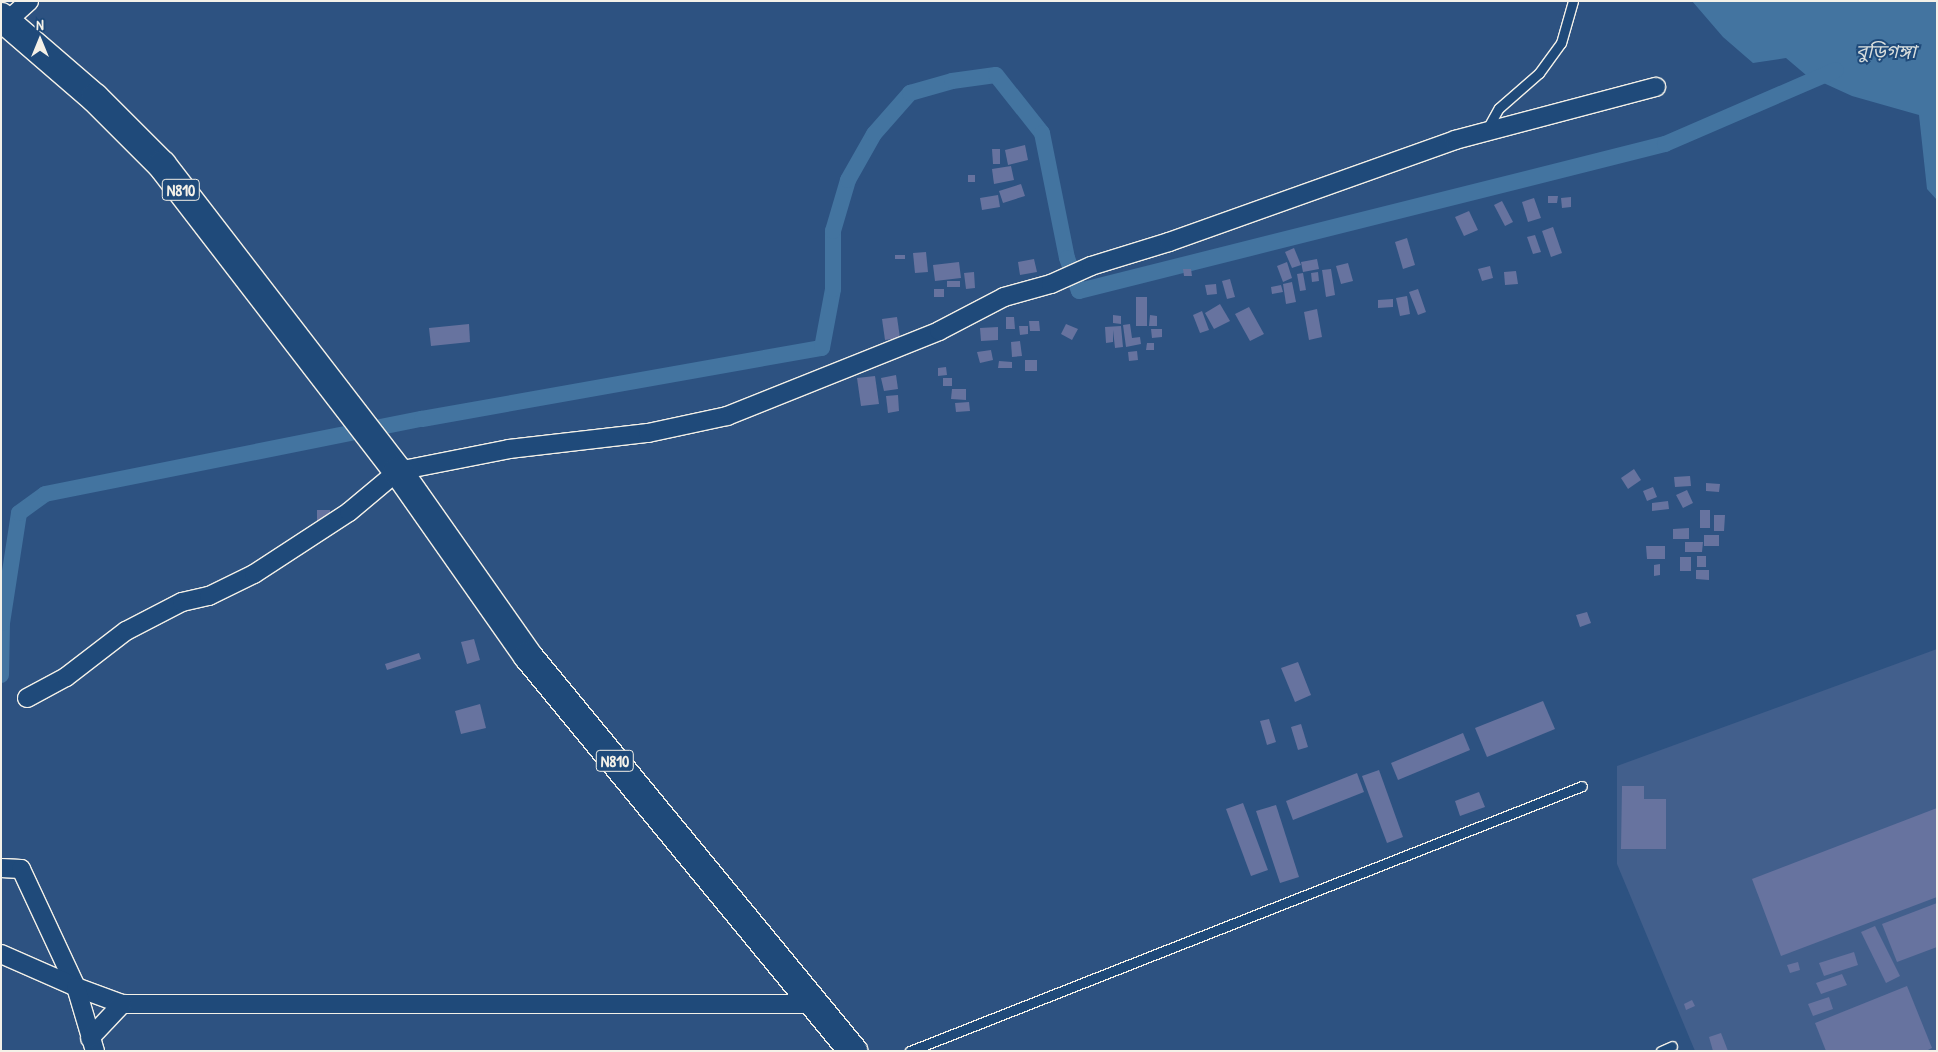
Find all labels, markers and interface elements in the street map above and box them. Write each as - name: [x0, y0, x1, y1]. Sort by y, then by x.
- north arrow: [15, 15, 65, 65]
- text: N: [36, 15, 44, 34]
- water label: বুড়িগঙ্গা: [1856, 41, 1916, 63]
- road number: N810: [161, 176, 201, 204]
- road number: N810: [595, 748, 635, 774]

